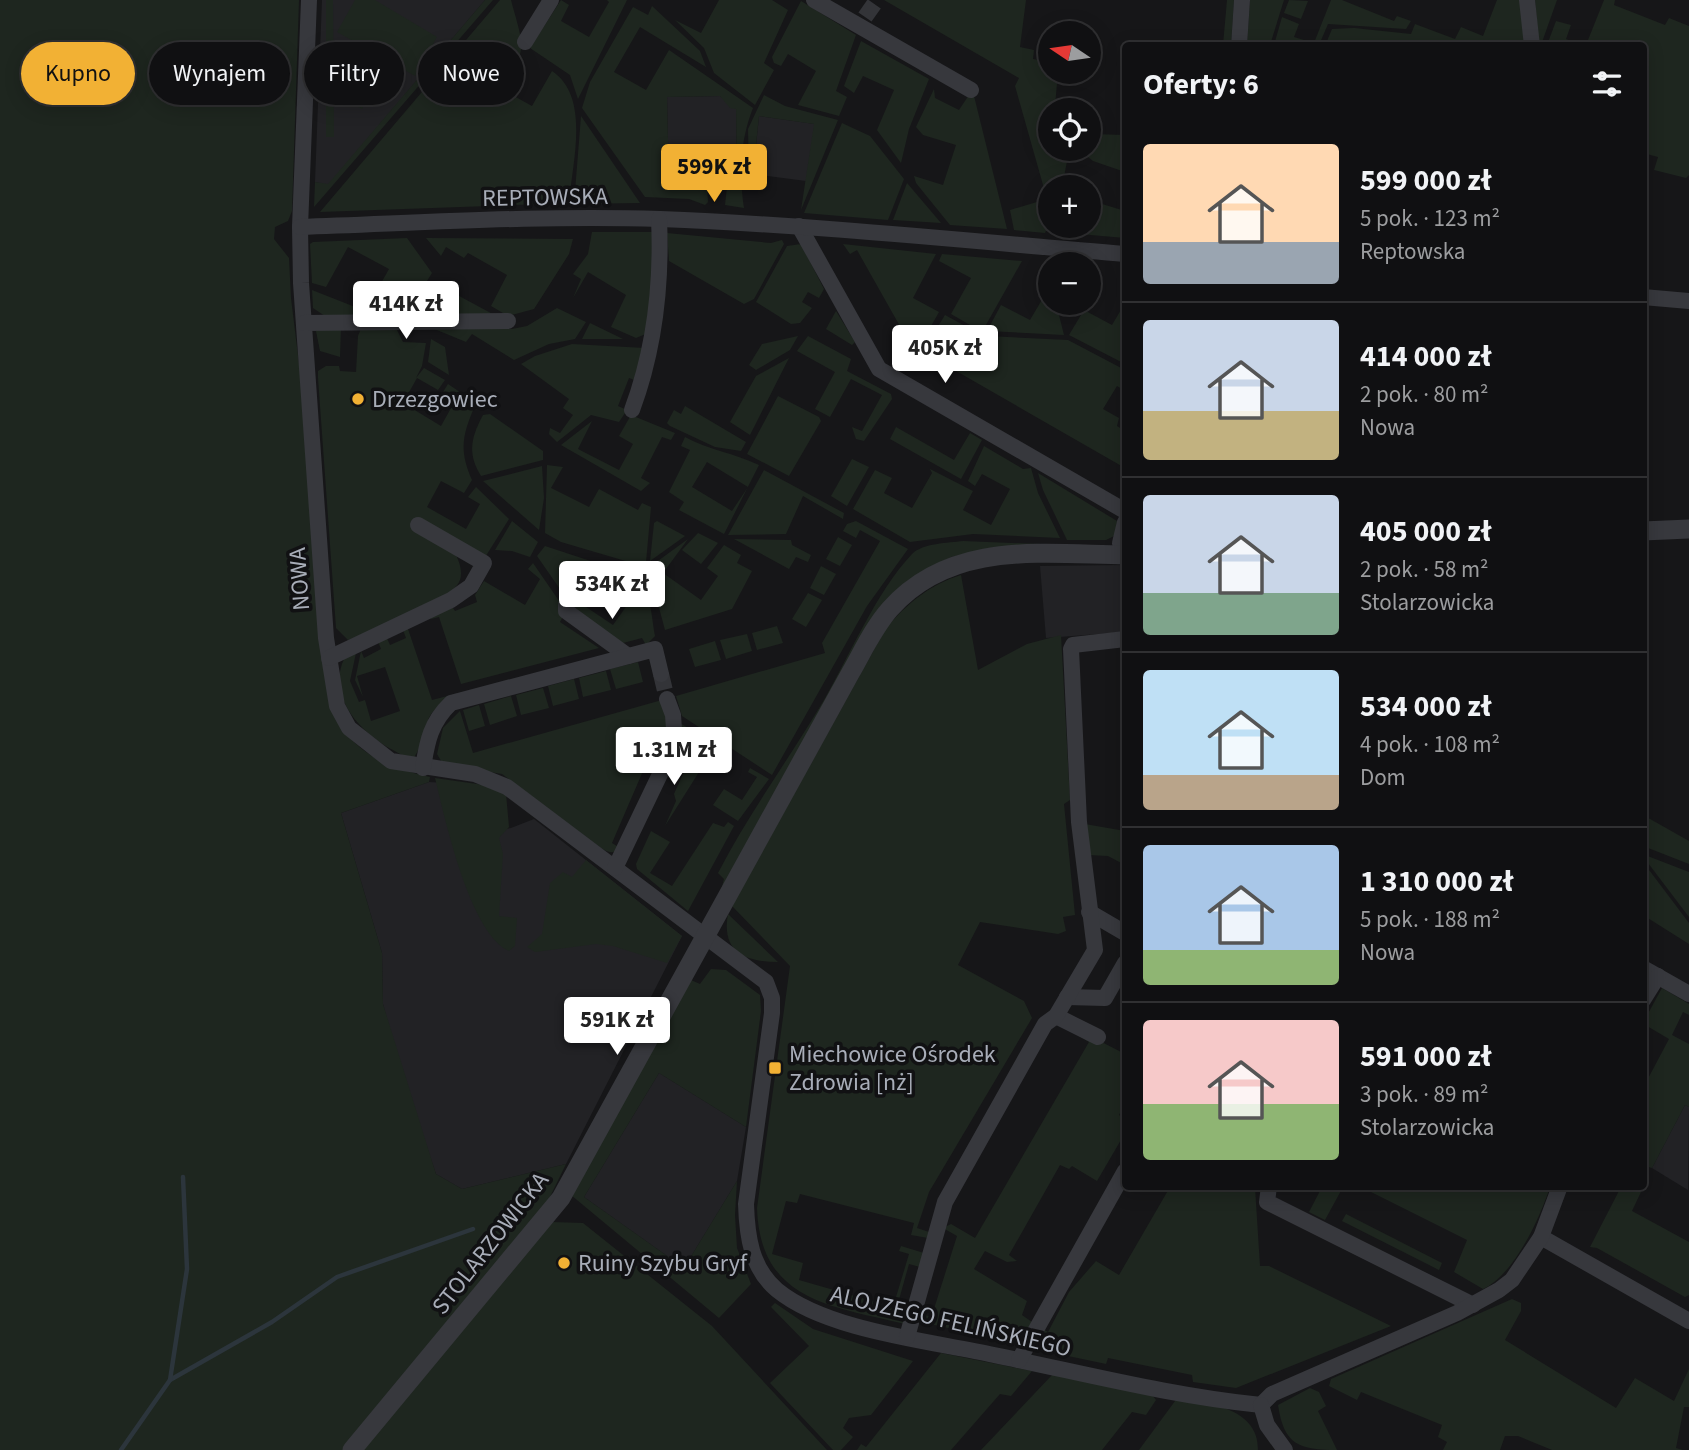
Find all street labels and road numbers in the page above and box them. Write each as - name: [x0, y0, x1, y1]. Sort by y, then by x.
- street label: REPTOWSKA: [482, 179, 608, 216]
- street label: NOWA: [280, 546, 319, 612]
- street label: STOLARZOWICKA: [423, 1165, 557, 1322]
- street label: ALOJZEGO FELIŃSKIEGO: [827, 1277, 1075, 1366]

